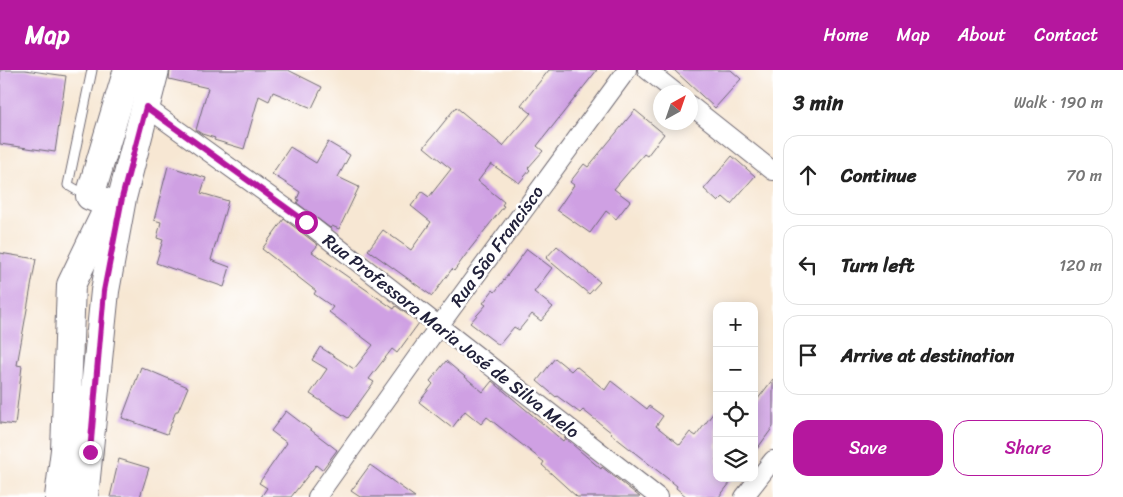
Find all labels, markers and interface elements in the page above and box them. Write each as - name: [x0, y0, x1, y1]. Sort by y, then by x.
- text: Map: [25, 14, 69, 56]
- text: Home: [824, 19, 869, 51]
- text: Map: [897, 19, 930, 51]
- text: About: [958, 19, 1006, 51]
- text: Contact: [1034, 19, 1098, 51]
- text: 3 min: [793, 84, 843, 122]
- north arrow: [653, 85, 698, 130]
- text: Walk · 190 m: [1014, 88, 1103, 117]
- text: Continue: [841, 159, 917, 192]
- icon: ahead: [794, 161, 822, 189]
- text: 70 m: [1066, 161, 1102, 190]
- street label: Rua São Francisco: [442, 178, 552, 314]
- route start: [295, 211, 318, 234]
- street label: Rua Professora Maria José de Silva Melo: [315, 225, 587, 447]
- text: Turn left: [841, 249, 914, 282]
- icon: left: [794, 251, 822, 279]
- text: 120 m: [1059, 251, 1102, 280]
- map controls: [713, 302, 758, 482]
- button: +: [713, 302, 758, 347]
- text: Arrive at destination: [841, 339, 1014, 372]
- icon: arrive: [794, 341, 822, 369]
- button: −: [713, 347, 758, 392]
- button: locate: [713, 392, 758, 437]
- button: Save: [793, 420, 943, 476]
- button: Share: [953, 420, 1103, 476]
- button: layers: [713, 437, 758, 482]
- route end: [79, 441, 102, 464]

